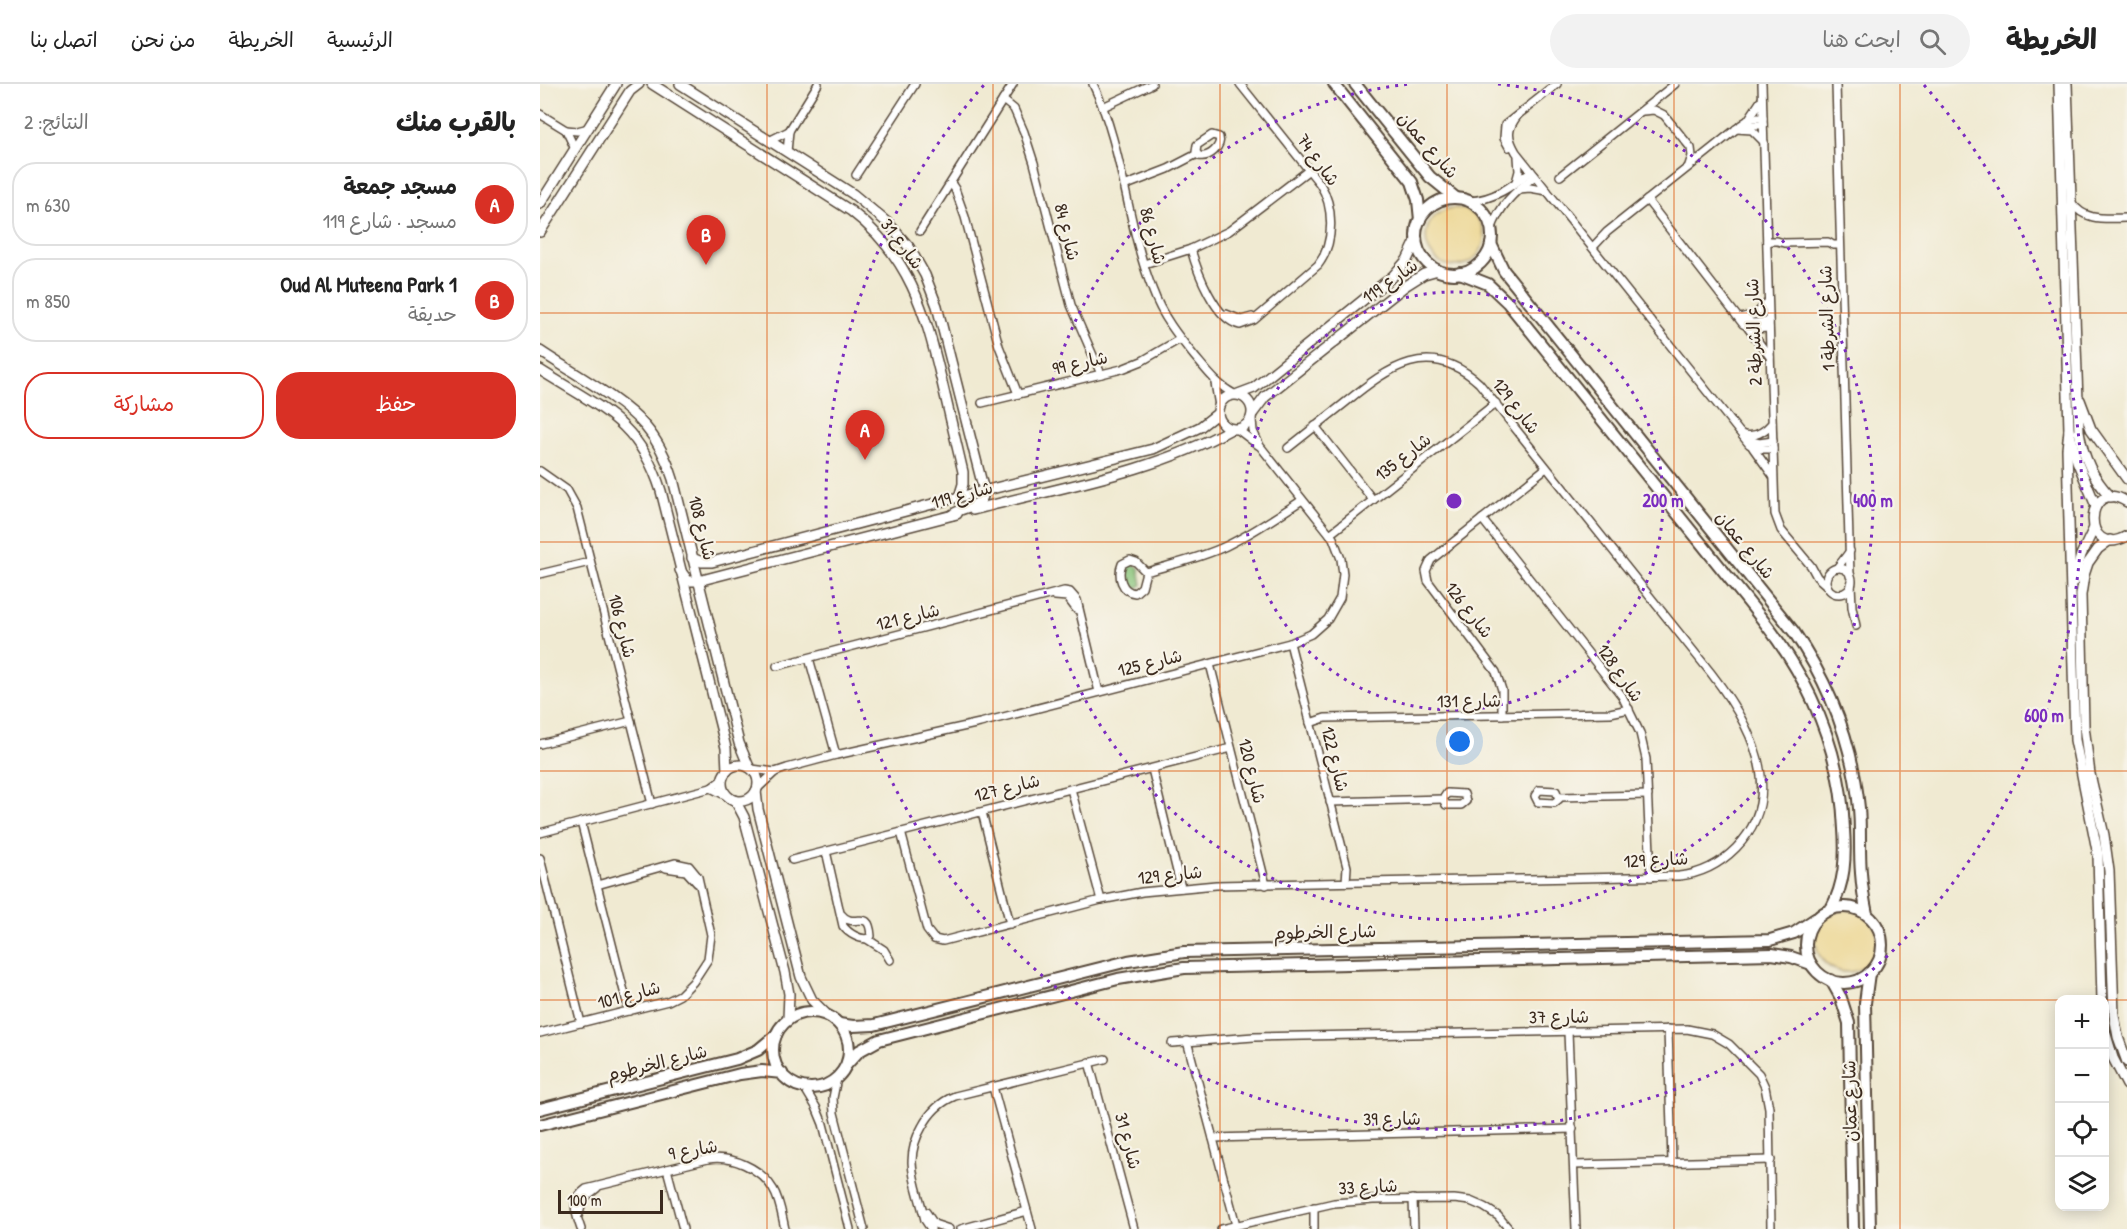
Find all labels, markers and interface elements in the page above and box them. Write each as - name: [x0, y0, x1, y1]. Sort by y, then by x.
- search box: [1550, 14, 1970, 68]
- text: الخريطة: [2006, 20, 2097, 58]
- text: ابحث هنا: [1822, 24, 1901, 54]
- text: اتصل بنا: [30, 25, 98, 54]
- text: من نحن: [131, 25, 195, 54]
- text: الخريطة: [228, 25, 294, 54]
- text: الرئيسية: [327, 25, 393, 54]
- icon: search: [1916, 25, 1949, 58]
- text: بالقرب منك: [396, 104, 516, 139]
- street label: شارع عمان: [1392, 106, 1465, 184]
- text: النتائج: 2: [24, 108, 89, 135]
- street label: شارع 74: [1291, 129, 1346, 191]
- text: مسجد جمعة: [343, 171, 457, 201]
- text: 630 m: [26, 191, 70, 218]
- text: A: [490, 191, 499, 218]
- street label: شارع 84: [1048, 201, 1087, 263]
- street label: شارع 86: [1134, 205, 1173, 267]
- text: مسجد · شارع 119: [323, 207, 457, 234]
- street label: شارع 31: [875, 213, 930, 274]
- pin: B: [686, 216, 726, 265]
- street label: شارع 119: [1357, 252, 1423, 309]
- street label: شارع الشرطة 1: [1812, 265, 1841, 371]
- text: Oud Al Muteena Park 1: [280, 269, 457, 299]
- street label: شارع الشرطة 2: [1739, 278, 1768, 386]
- text: 850 m: [26, 287, 70, 314]
- text: B: [489, 287, 500, 314]
- text: حديقة: [408, 300, 457, 327]
- street label: شارع 99: [1050, 344, 1110, 381]
- button: مشاركة: [24, 372, 264, 439]
- button: حفظ: [276, 372, 516, 439]
- street label: شارع 129: [1487, 373, 1546, 439]
- pin: A: [846, 410, 884, 460]
- street label: شارع 135: [1369, 427, 1436, 487]
- street label: شارع 119: [928, 474, 995, 515]
- text: 200 m: [1643, 488, 1683, 513]
- text: 400 m: [1853, 488, 1893, 513]
- centre of rings: [1444, 491, 1464, 511]
- street label: شارع 108: [682, 493, 723, 563]
- street label: شارع عمان: [1710, 505, 1781, 584]
- street label: شارع 126: [1439, 576, 1499, 643]
- street label: شارع 106: [603, 591, 642, 660]
- street label: شارع 121: [874, 597, 942, 636]
- street label: شارع 128: [1591, 639, 1650, 707]
- street label: شارع 125: [1115, 642, 1185, 683]
- street label: شارع 131: [1437, 687, 1501, 714]
- text: 600 m: [2024, 703, 2064, 728]
- street label: شارع 122: [1315, 724, 1356, 794]
- your location: [1445, 727, 1474, 756]
- street label: شارع 120: [1232, 736, 1273, 806]
- street label: شارع 127: [971, 767, 1042, 808]
- street label: شارع 129: [1623, 845, 1689, 874]
- street label: شارع 129: [1136, 859, 1203, 890]
- street label: شارع الخرطوم: [1273, 918, 1377, 947]
- street label: شارع 101: [595, 974, 663, 1015]
- map controls: [2055, 995, 2109, 1211]
- button: +: [2055, 995, 2109, 1049]
- street label: شارع 37: [1529, 1003, 1589, 1030]
- street label: شارع الخرطوم: [604, 1038, 710, 1089]
- button: −: [2055, 1049, 2109, 1103]
- street label: شارع عمان: [1836, 1060, 1863, 1142]
- button: locate: [2055, 1103, 2109, 1157]
- street label: شارع 39: [1363, 1105, 1421, 1132]
- street label: شارع 31: [1109, 1110, 1148, 1172]
- street label: شارع 9: [666, 1133, 720, 1166]
- button: layers: [2055, 1157, 2109, 1211]
- street label: شارع 33: [1338, 1172, 1398, 1201]
- scale bar: [558, 1187, 663, 1214]
- text: 100 m: [567, 1189, 602, 1211]

